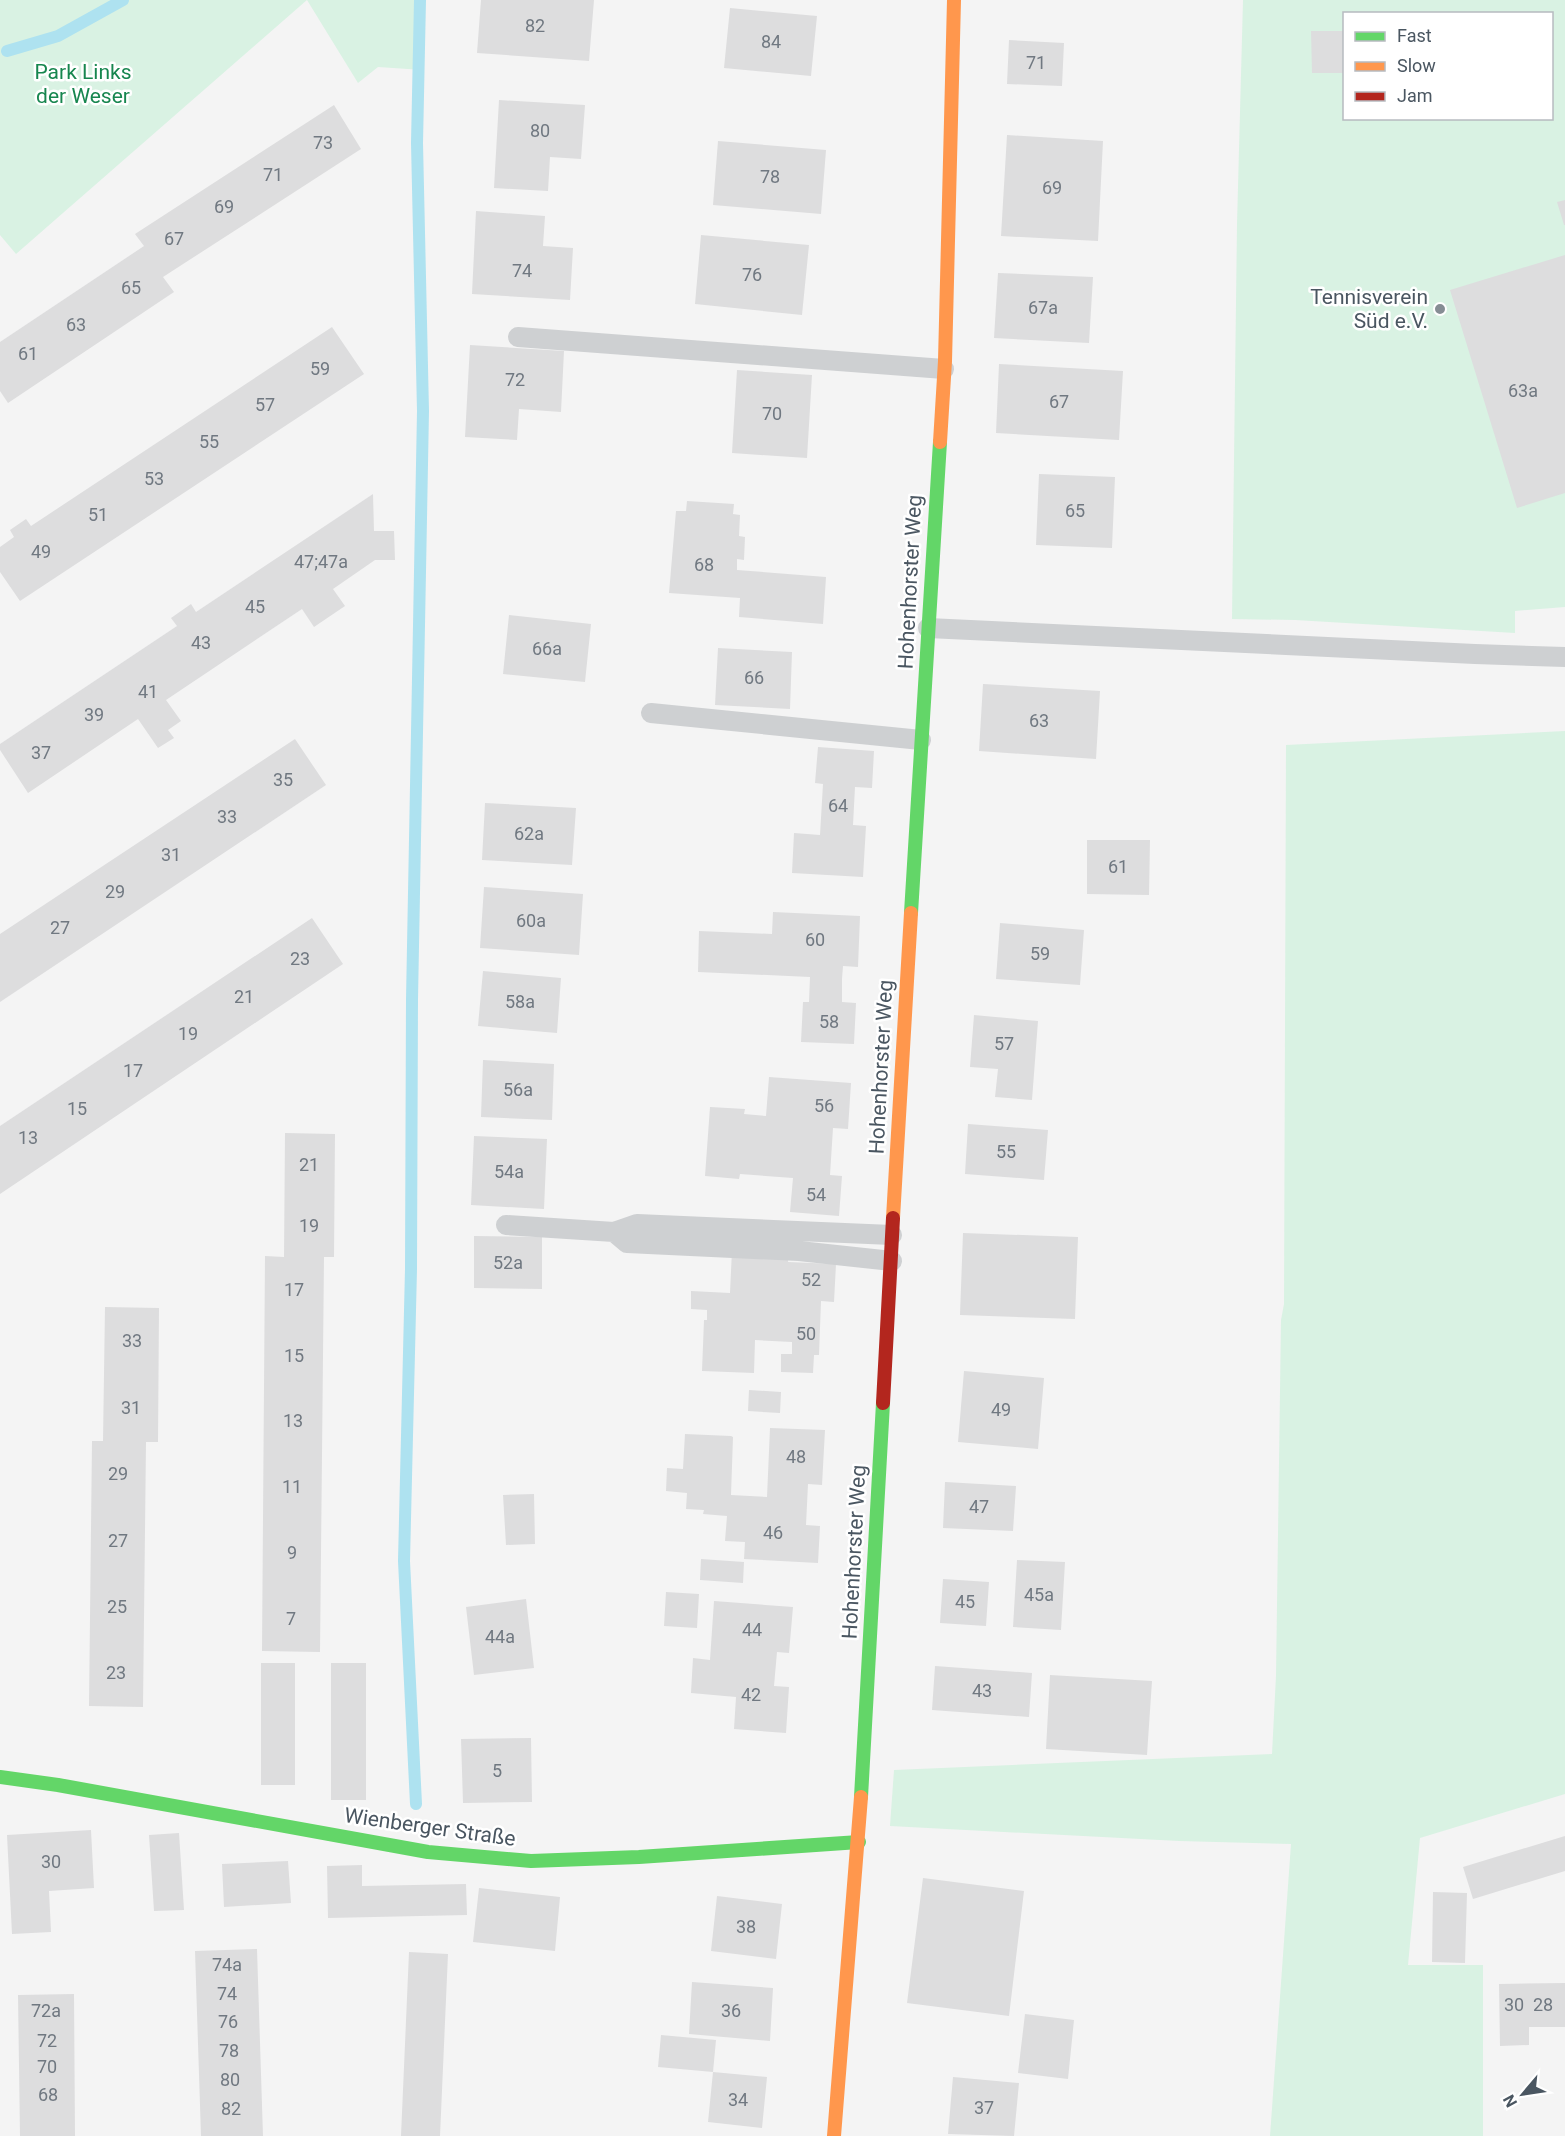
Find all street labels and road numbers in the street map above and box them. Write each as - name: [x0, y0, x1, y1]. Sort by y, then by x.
- street label: Hohenhorster Weg: [893, 494, 927, 670]
- street label: Hohenhorster Weg: [864, 979, 898, 1155]
- street label: Hohenhorster Weg: [837, 1464, 871, 1640]
- street label: Wienberger Straße: [343, 1803, 517, 1851]

